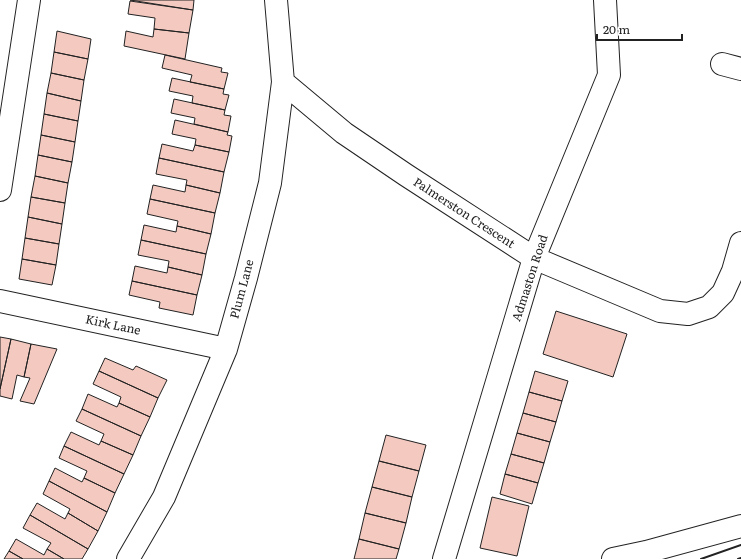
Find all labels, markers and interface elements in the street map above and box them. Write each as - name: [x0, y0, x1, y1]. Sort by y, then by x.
- scale bar: [597, 16, 682, 42]
- text: 20 m: [603, 20, 630, 38]
- street label: Palmerston Crescent: [410, 172, 519, 252]
- street label: Admaston Road: [507, 231, 552, 324]
- street label: Plum Lane: [224, 257, 258, 320]
- street label: Kirk Lane: [84, 309, 143, 339]

